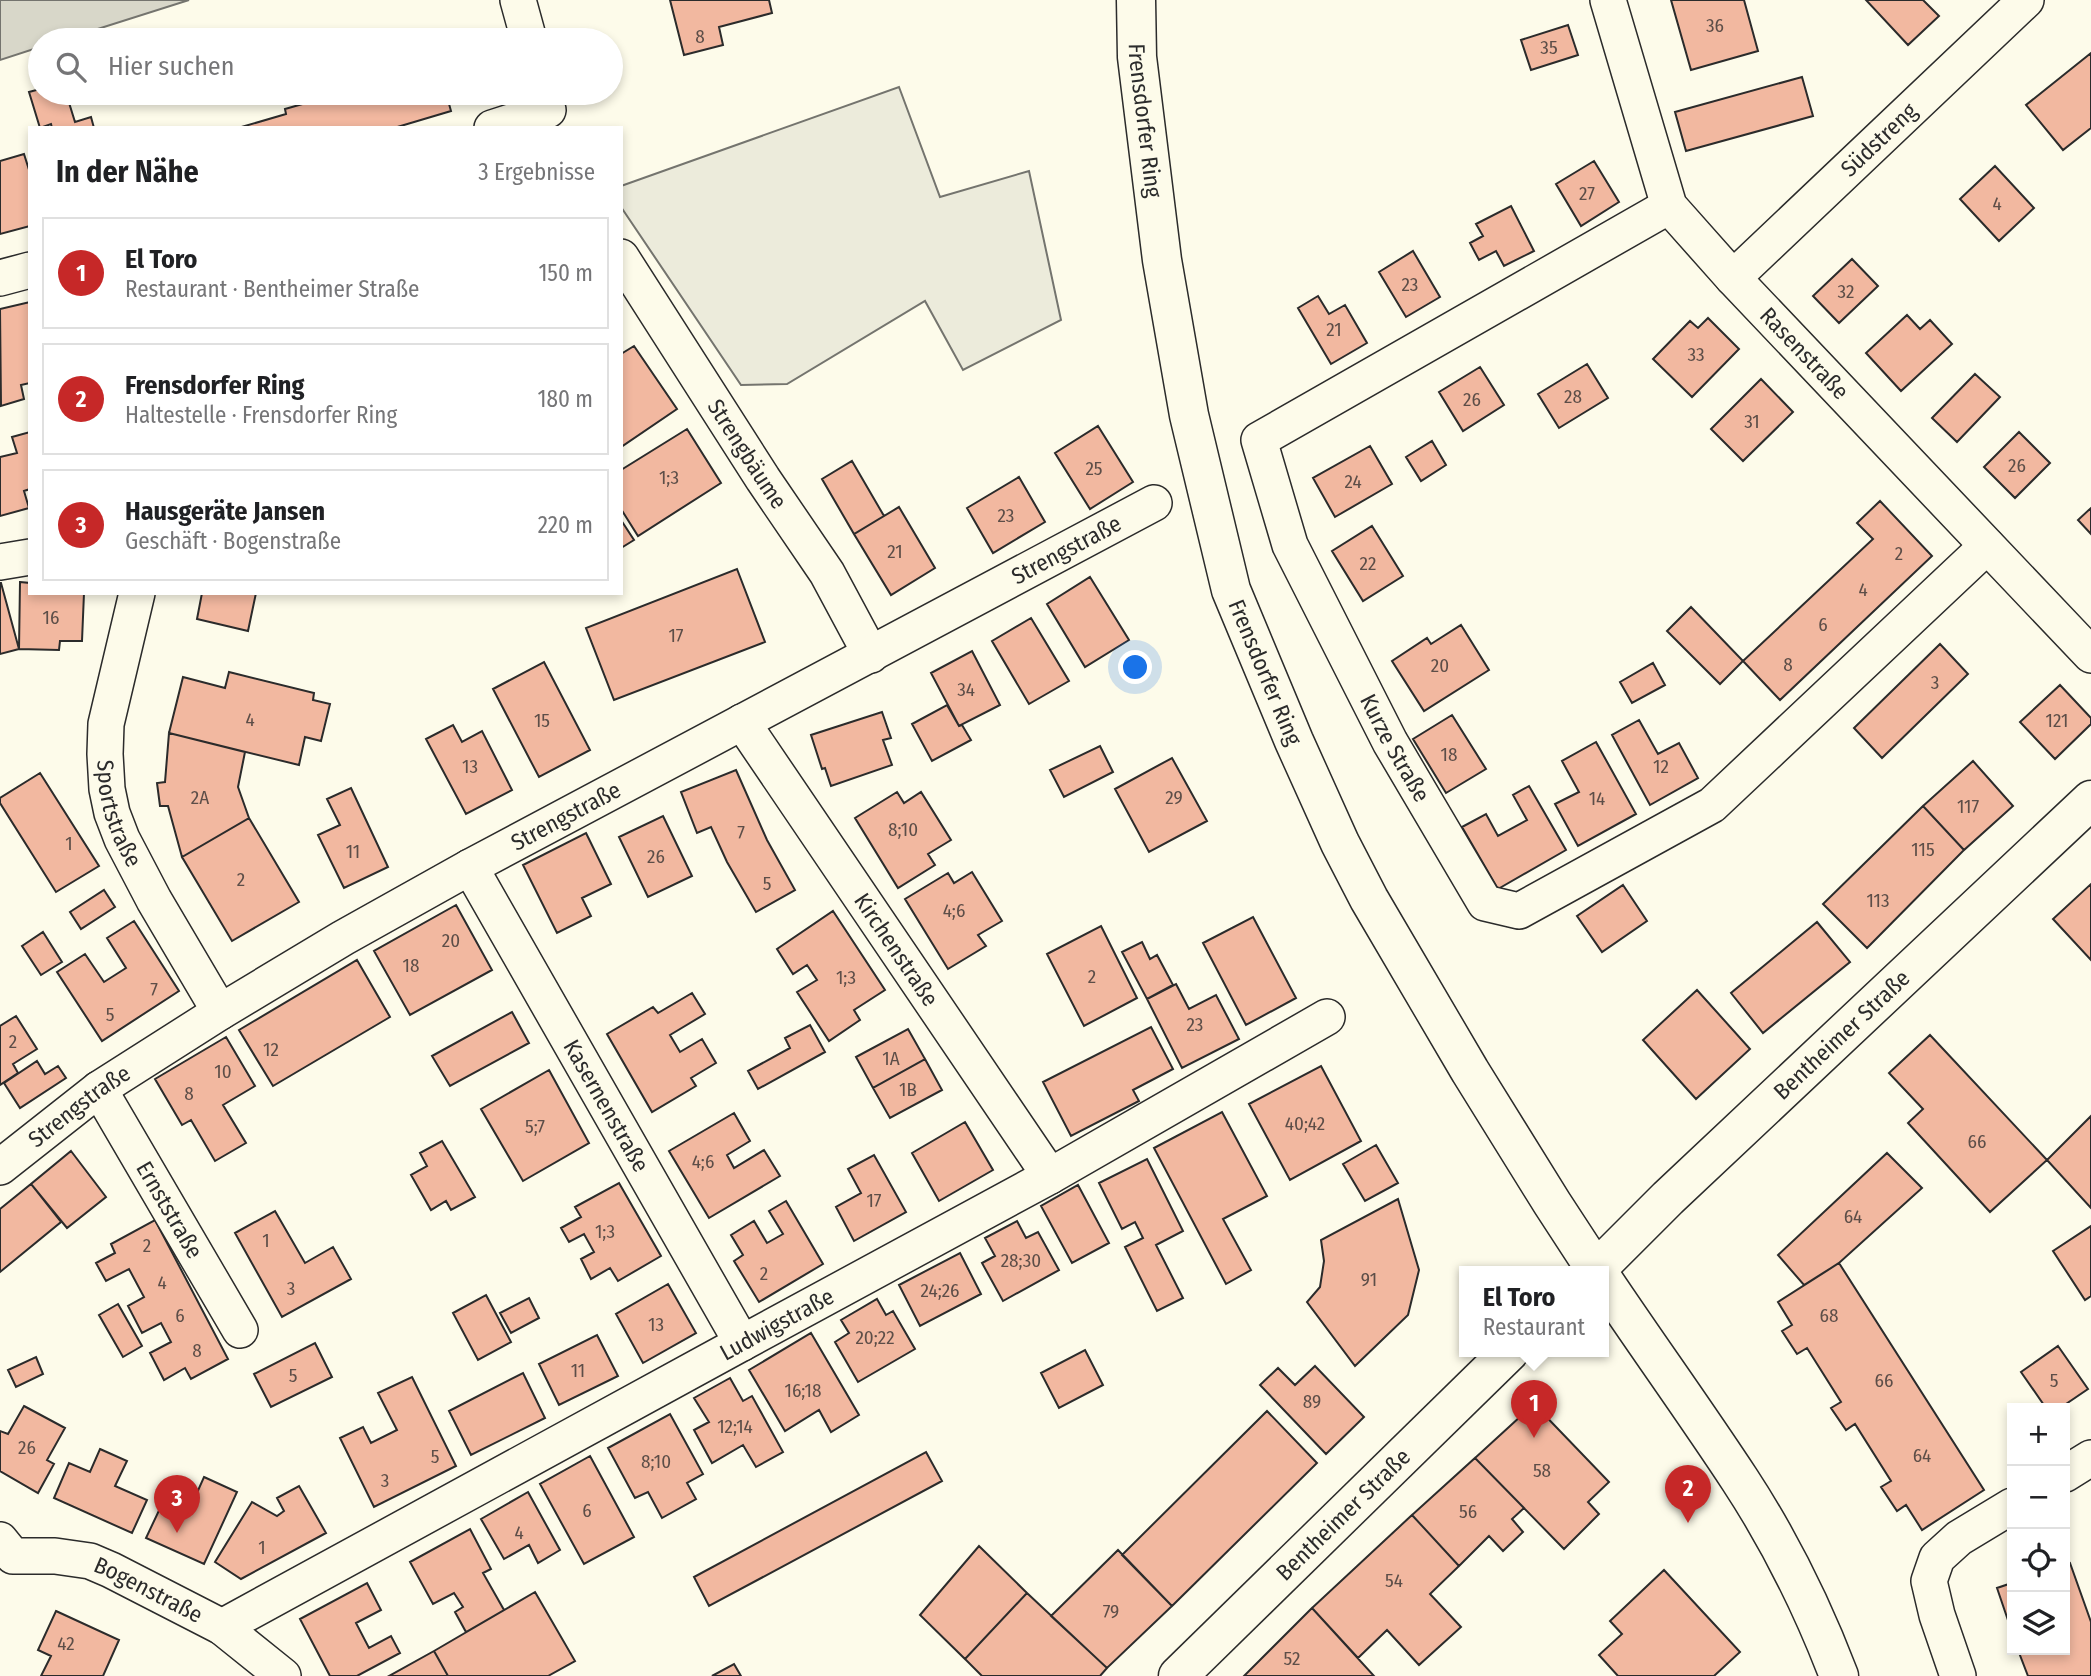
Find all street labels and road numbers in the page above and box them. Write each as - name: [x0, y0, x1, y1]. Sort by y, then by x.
- street label: Frensdorfer Ring: [1123, 43, 1168, 200]
- street label: Südstreng: [1835, 97, 1923, 182]
- street label: Rasenstraße: [1754, 301, 1855, 405]
- street label: Strengbäume: [702, 394, 793, 514]
- street label: Strengstraße: [1007, 509, 1126, 590]
- street label: Frensdorfer Ring: [1222, 595, 1308, 750]
- street label: Kurze Straße: [1354, 689, 1436, 807]
- street label: Sportstraße: [91, 759, 148, 872]
- street label: Strengstraße: [506, 775, 625, 857]
- street label: Kirchenstraße: [848, 888, 945, 1011]
- street label: Bentheimer Straße: [1768, 964, 1916, 1105]
- street label: Kasernenstraße: [558, 1035, 655, 1177]
- street label: Strengstraße: [23, 1059, 135, 1153]
- street label: Ernststraße: [130, 1156, 209, 1263]
- street label: Ludwigstraße: [715, 1282, 839, 1366]
- street label: Bentheimer Straße: [1270, 1443, 1416, 1586]
- street label: Bogenstraße: [90, 1550, 208, 1629]

